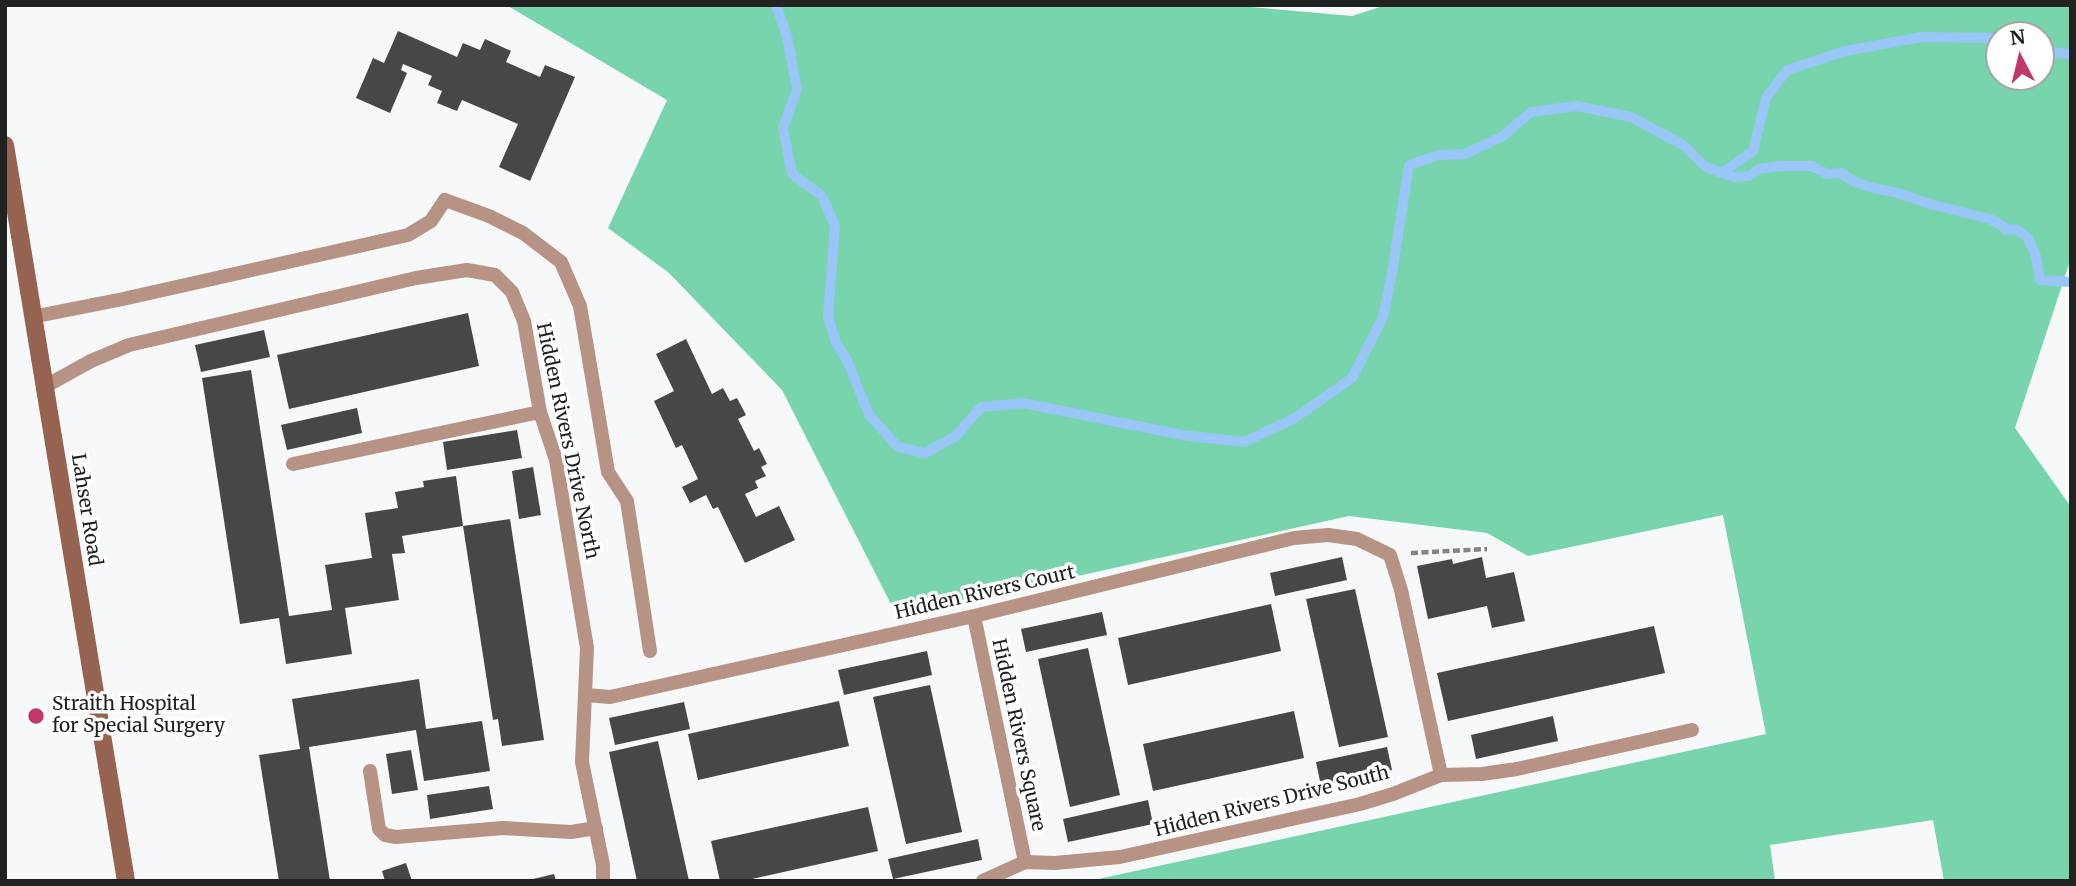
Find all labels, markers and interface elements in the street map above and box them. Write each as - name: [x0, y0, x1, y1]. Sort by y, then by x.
- north arrow: [1985, 21, 2055, 91]
- text: N: [2009, 24, 2027, 50]
- street label: Hidden Rivers Drive North: [531, 321, 603, 561]
- street label: Lahser Road: [66, 452, 106, 568]
- street label: Hidden Rivers Court: [893, 561, 1077, 625]
- street label: Hidden Rivers Square: [986, 637, 1050, 833]
- place label: Straith Hospital for Special Surgery: [52, 694, 225, 738]
- marker: Straith Hospital for Special Surgery: [26, 706, 46, 726]
- street label: Hidden Rivers Drive South: [1152, 762, 1392, 842]

